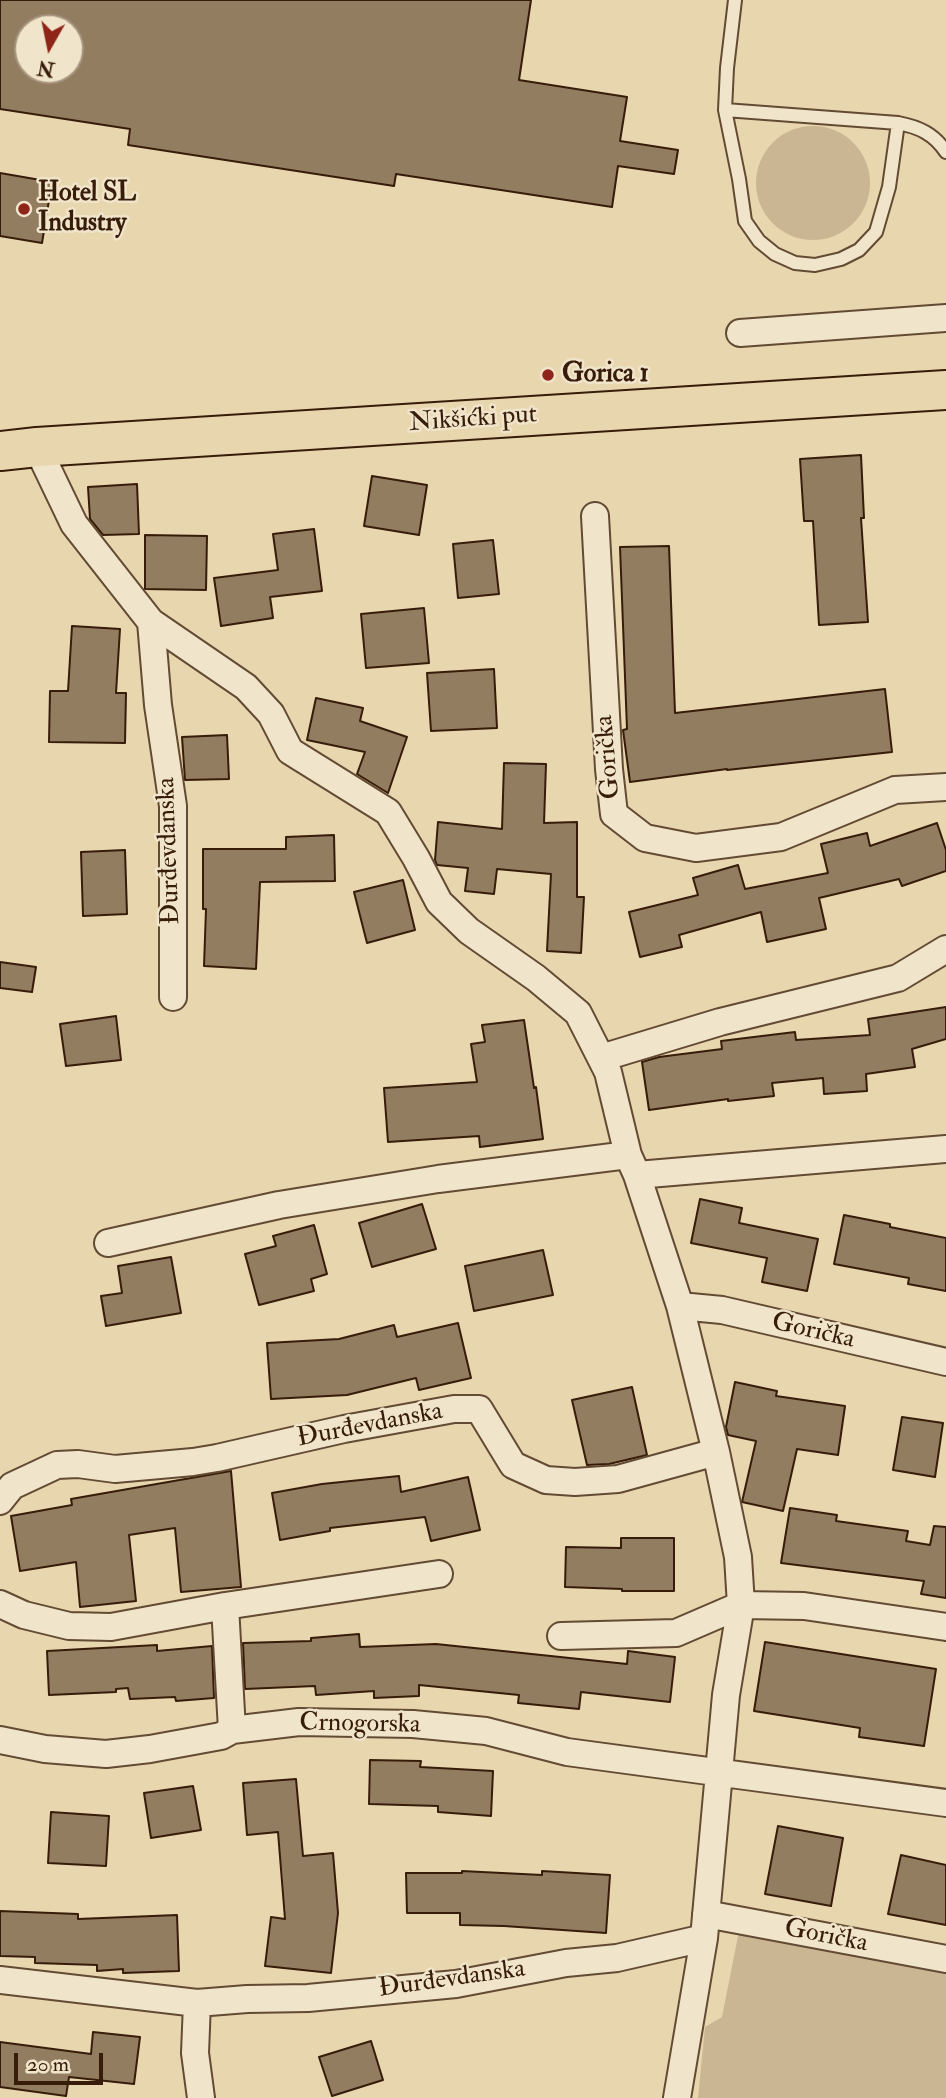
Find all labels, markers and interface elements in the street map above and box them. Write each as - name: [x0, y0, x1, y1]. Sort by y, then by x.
- north arrow: [14, 14, 84, 84]
- text: N: [36, 55, 56, 81]
- place label: Hotel SL Industry: [38, 178, 136, 240]
- marker: Hotel SL Industry: [16, 201, 32, 217]
- place label: Gorica 1: [562, 359, 649, 391]
- marker: Gorica 1: [540, 367, 556, 383]
- street label: Nikšićki put: [408, 400, 538, 440]
- street label: Gorička: [590, 714, 628, 800]
- street label: Đurđevdanska: [152, 777, 188, 925]
- street label: Gorička: [768, 1307, 858, 1357]
- street label: Đurđevdanska: [295, 1397, 445, 1455]
- street label: Crnogorska: [299, 1708, 421, 1742]
- street label: Gorička: [782, 1914, 870, 1960]
- street label: Đurđevdanska: [377, 1954, 527, 2006]
- scale bar: [18, 2038, 107, 2082]
- text: 20 m: [27, 2051, 69, 2078]

